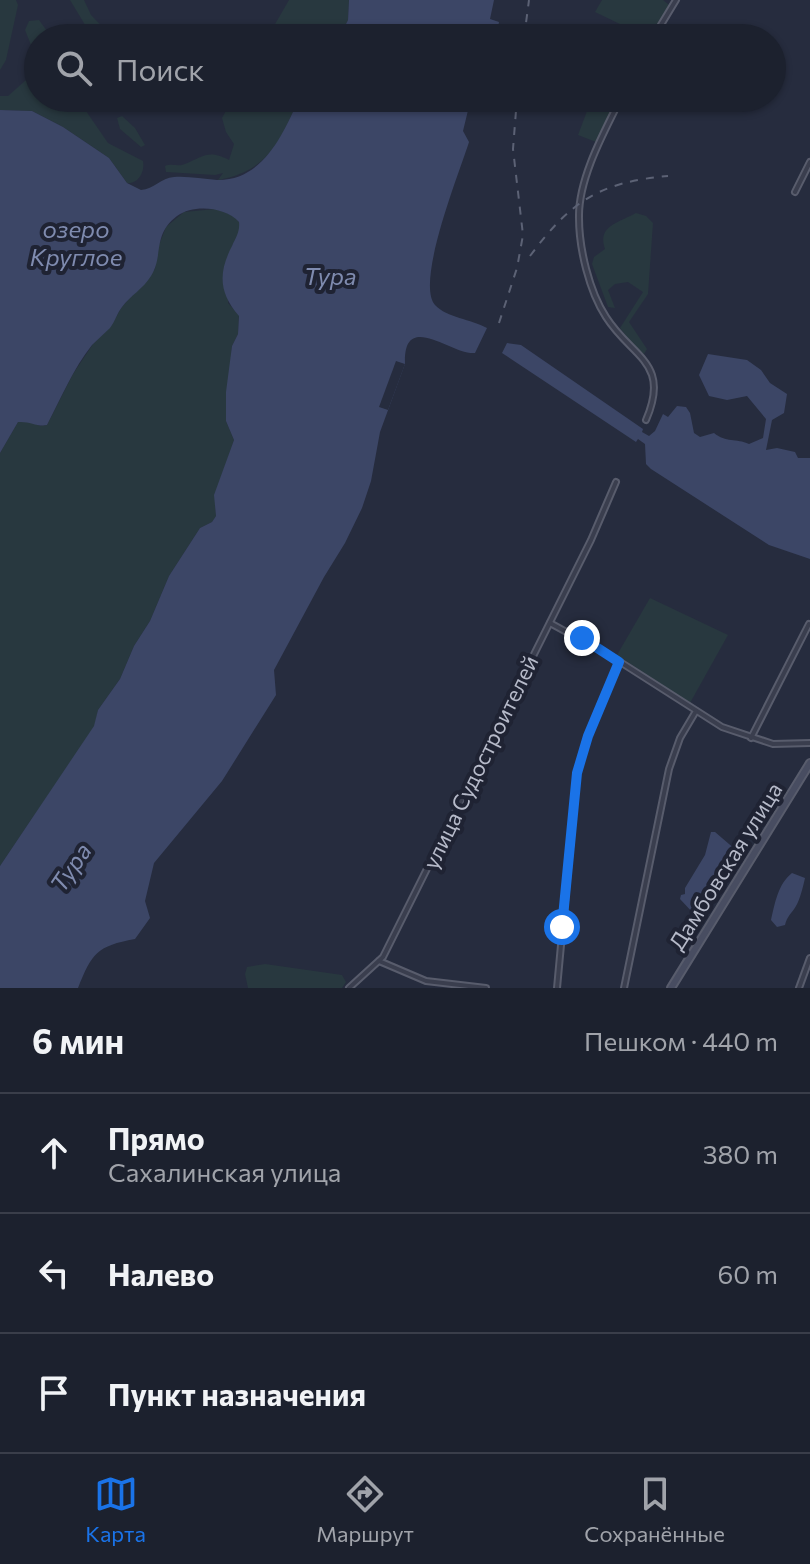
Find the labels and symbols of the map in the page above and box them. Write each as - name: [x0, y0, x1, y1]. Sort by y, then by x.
- water label: озеро Круглое: [30, 214, 123, 271]
- water label: Тура: [304, 261, 356, 290]
- route end: [564, 620, 600, 656]
- street label: улица Судостроителей: [417, 651, 543, 873]
- street label: Дамбовская улица: [663, 777, 787, 955]
- water label: Тура: [43, 837, 97, 897]
- route start: [544, 909, 580, 945]

